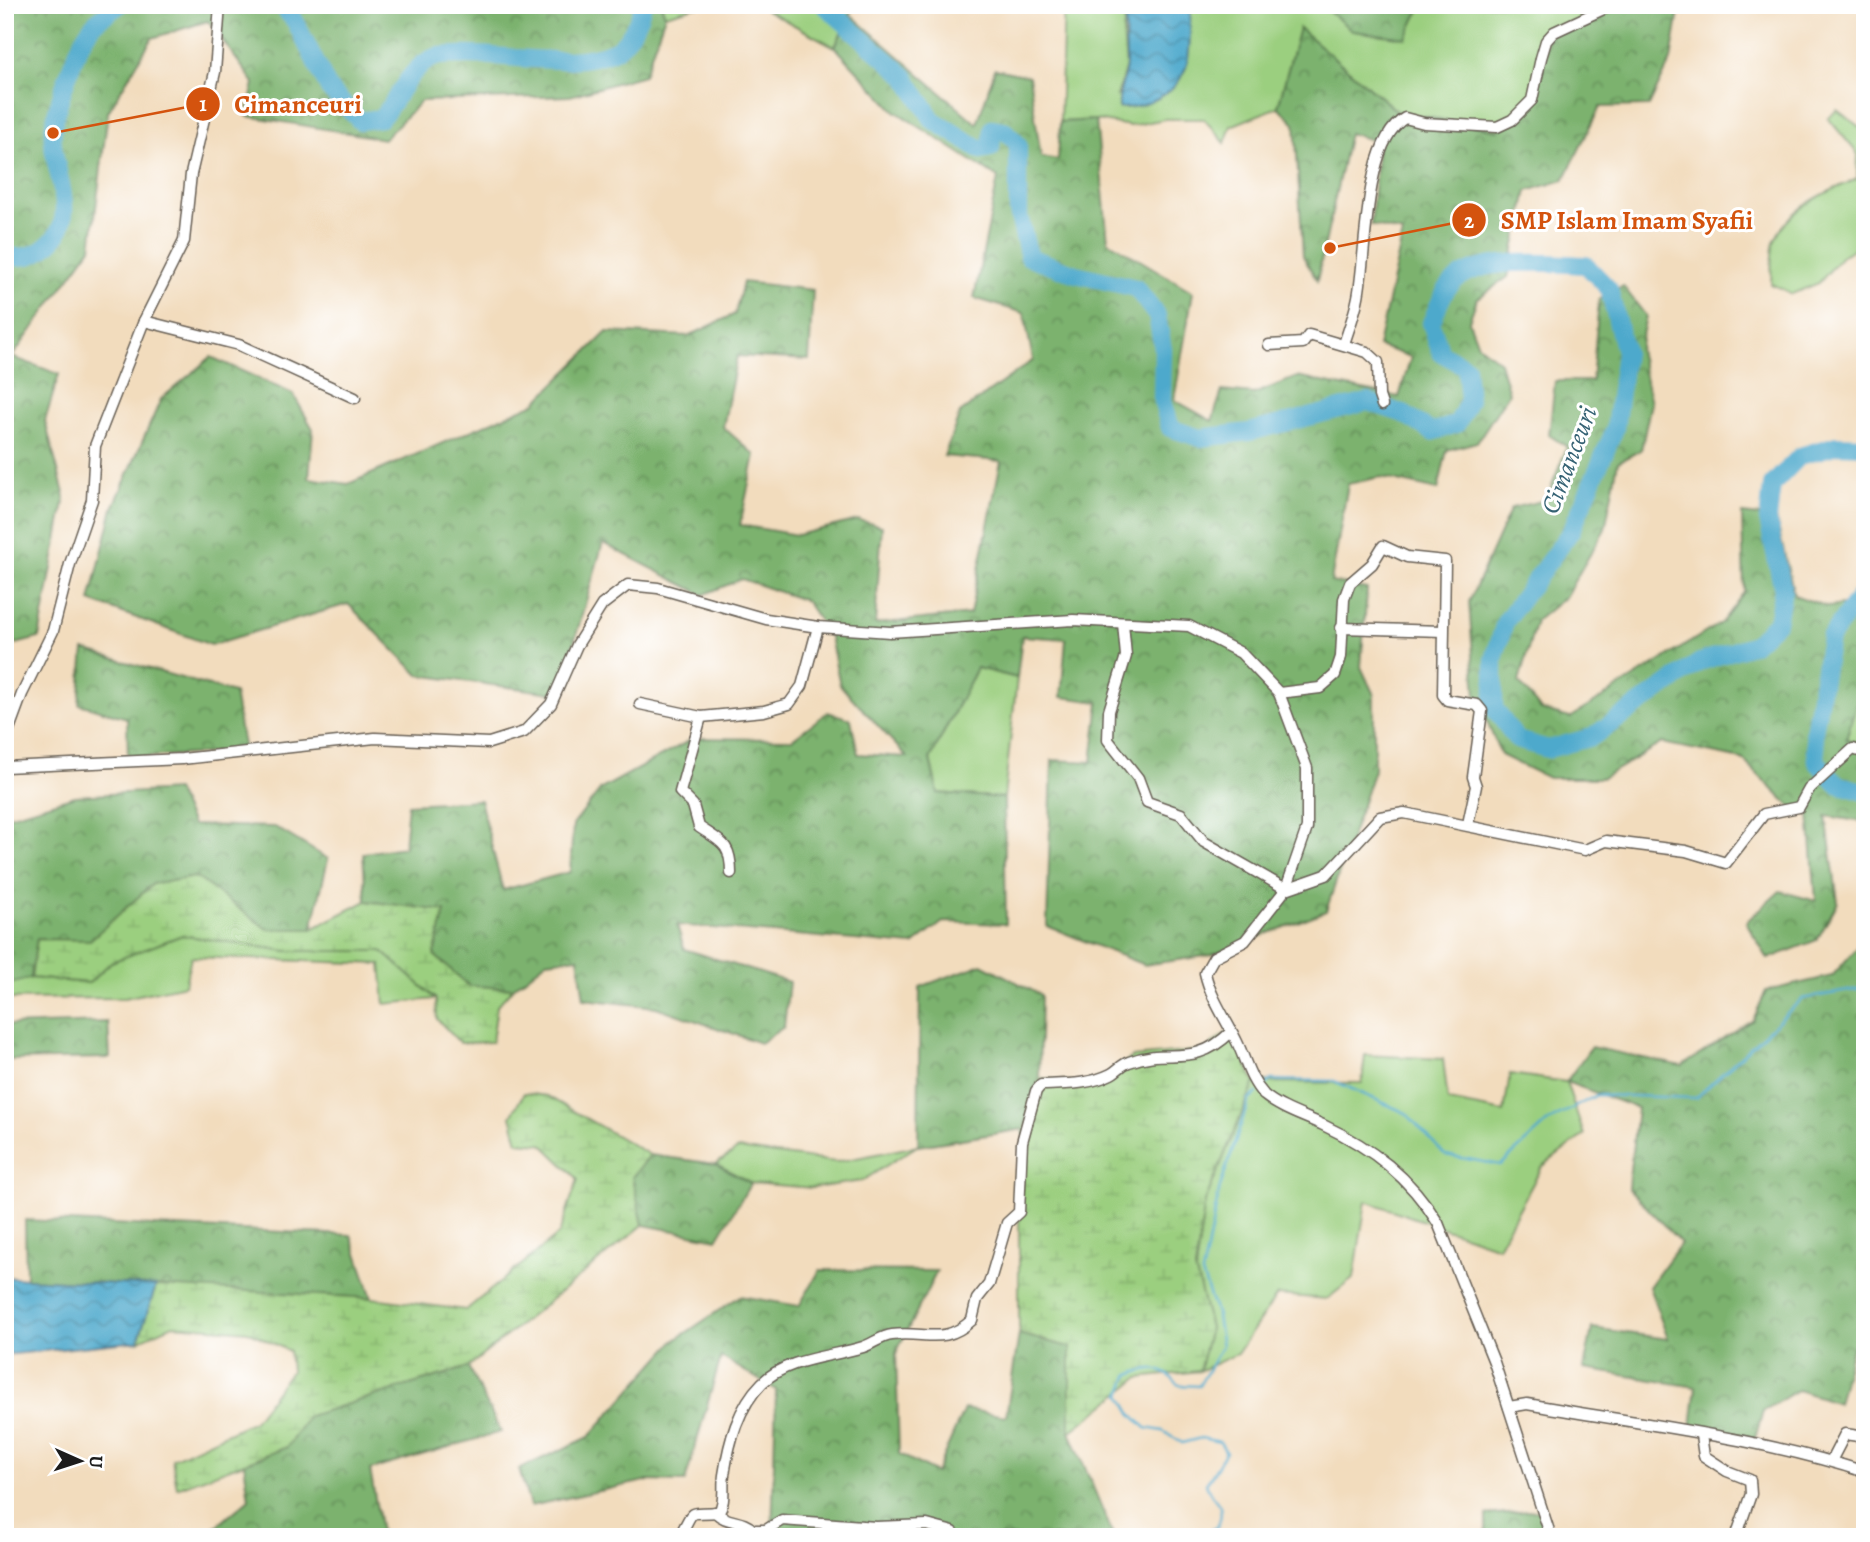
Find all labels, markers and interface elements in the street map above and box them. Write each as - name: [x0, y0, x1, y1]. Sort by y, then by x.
- callout: Cimanceuri: [185, 81, 376, 128]
- text: Cimanceuri: [234, 87, 362, 122]
- text: 1: [199, 90, 207, 118]
- callout: SMP Islam Imam Syafii: [1452, 197, 1767, 244]
- text: SMP Islam Imam Syafii: [1501, 203, 1753, 238]
- text: 2: [1464, 207, 1474, 235]
- water label: Cimanceuri: [1533, 401, 1606, 519]
- north arrow: [46, 1426, 116, 1496]
- text: U: [83, 1455, 109, 1469]

